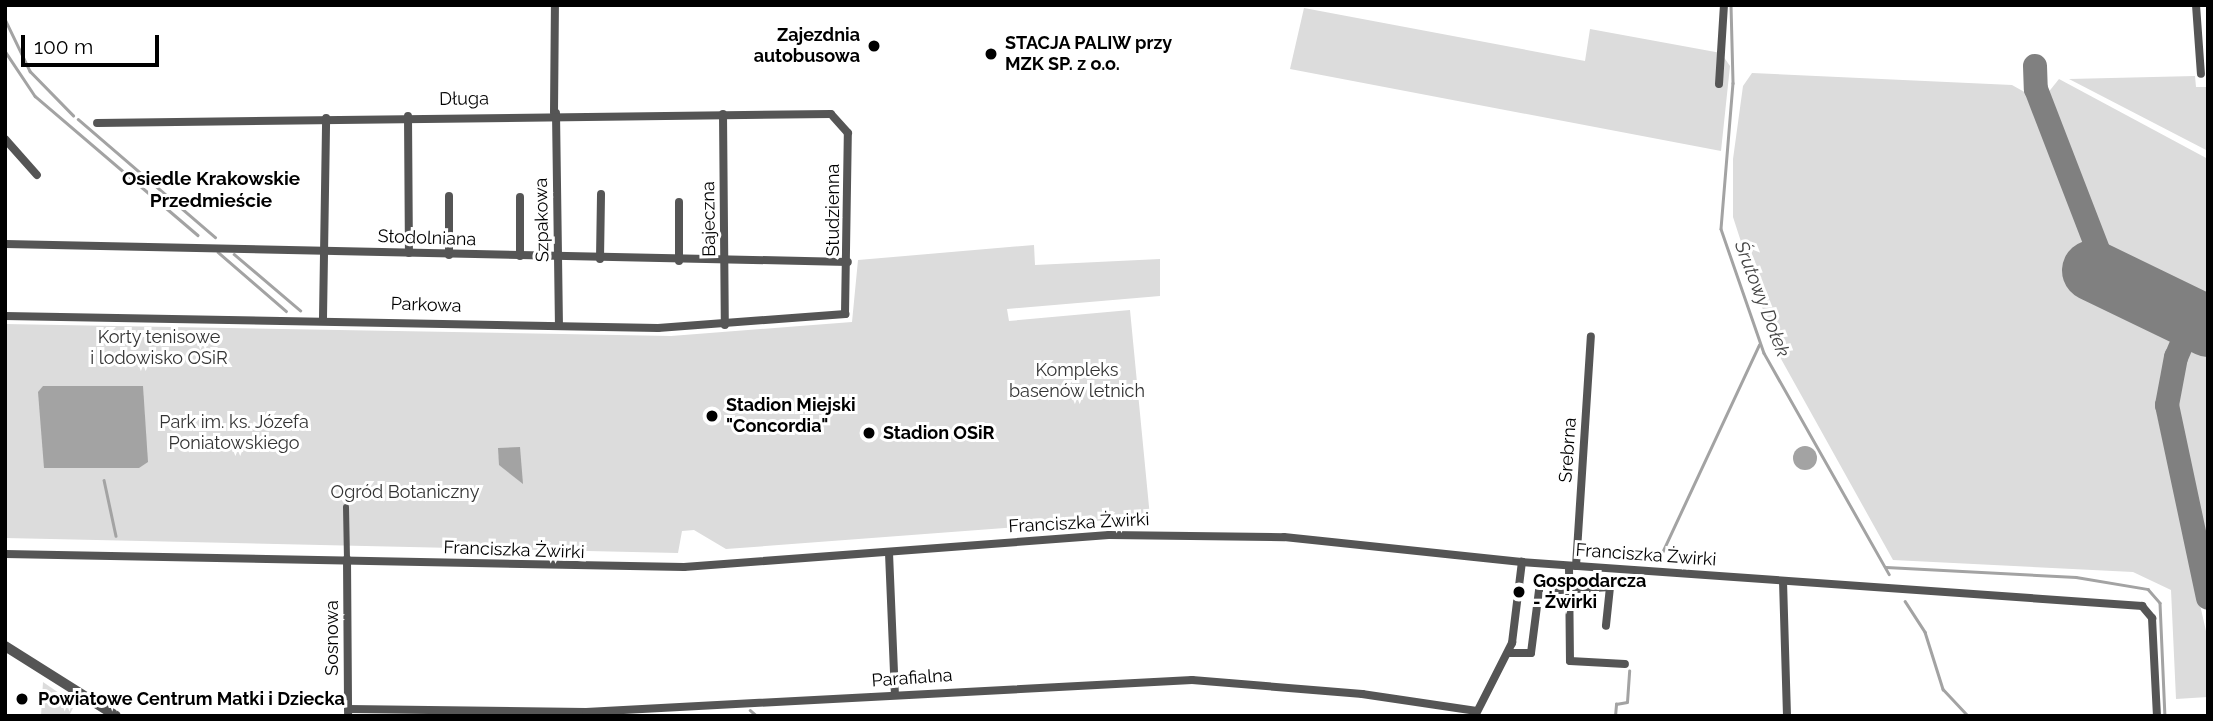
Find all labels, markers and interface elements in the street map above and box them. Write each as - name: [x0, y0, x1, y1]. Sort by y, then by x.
- scale bar: [24, 21, 163, 65]
- place label: Zajezdnia autobusowa: [754, 25, 860, 68]
- place label: STACJA PALIW przy MZK SP. z o.o.: [1005, 33, 1173, 76]
- text: 100 m: [34, 34, 93, 59]
- marker: Zajezdnia autobusowa: [866, 38, 882, 54]
- marker: STACJA PALIW przy MZK SP. z o.o.: [983, 46, 999, 62]
- street label: Długa: [439, 88, 489, 110]
- street label: Studzienna: [822, 164, 844, 256]
- district label: Osiedle Krakowskie Przedmieście: [122, 168, 300, 212]
- street label: Szpakowa: [530, 178, 554, 262]
- street label: Bajeczna: [698, 181, 720, 257]
- street label: Stodolniana: [377, 225, 477, 251]
- water label: Śrutowy Dołek: [1729, 238, 1795, 360]
- street label: Parkowa: [390, 293, 462, 317]
- park label: Korty tenisowe i lodowisko OSiR: [90, 327, 228, 370]
- park label: Kompleks basenów letnich: [1009, 360, 1145, 402]
- place label: Stadion Miejski "Concordia": [726, 395, 856, 438]
- marker: Stadion Miejski "Concordia": [704, 408, 720, 424]
- park label: Park im. ks. Józefa Poniatowskiego: [159, 412, 309, 454]
- street label: Srebrna: [1555, 417, 1581, 483]
- place label: Stadion OSiR: [883, 422, 995, 444]
- marker: Stadion OSiR: [861, 425, 877, 441]
- park label: Ogród Botaniczny: [331, 481, 479, 503]
- street label: Franciszka Żwirki: [1008, 509, 1150, 537]
- street label: Franciszka Żwirki: [443, 537, 585, 563]
- street label: Franciszka Żwirki: [1575, 539, 1717, 571]
- place label: Gospodarcza - Żwirki: [1533, 571, 1646, 614]
- marker: Gospodarcza - Żwirki: [1511, 584, 1527, 600]
- street label: Sosnowa: [321, 600, 343, 676]
- street label: Parafialna: [871, 664, 953, 692]
- place label: Powiatowe Centrum Matki i Dziecka: [38, 688, 345, 710]
- marker: Powiatowe Centrum Matki i Dziecka: [12, 689, 32, 709]

